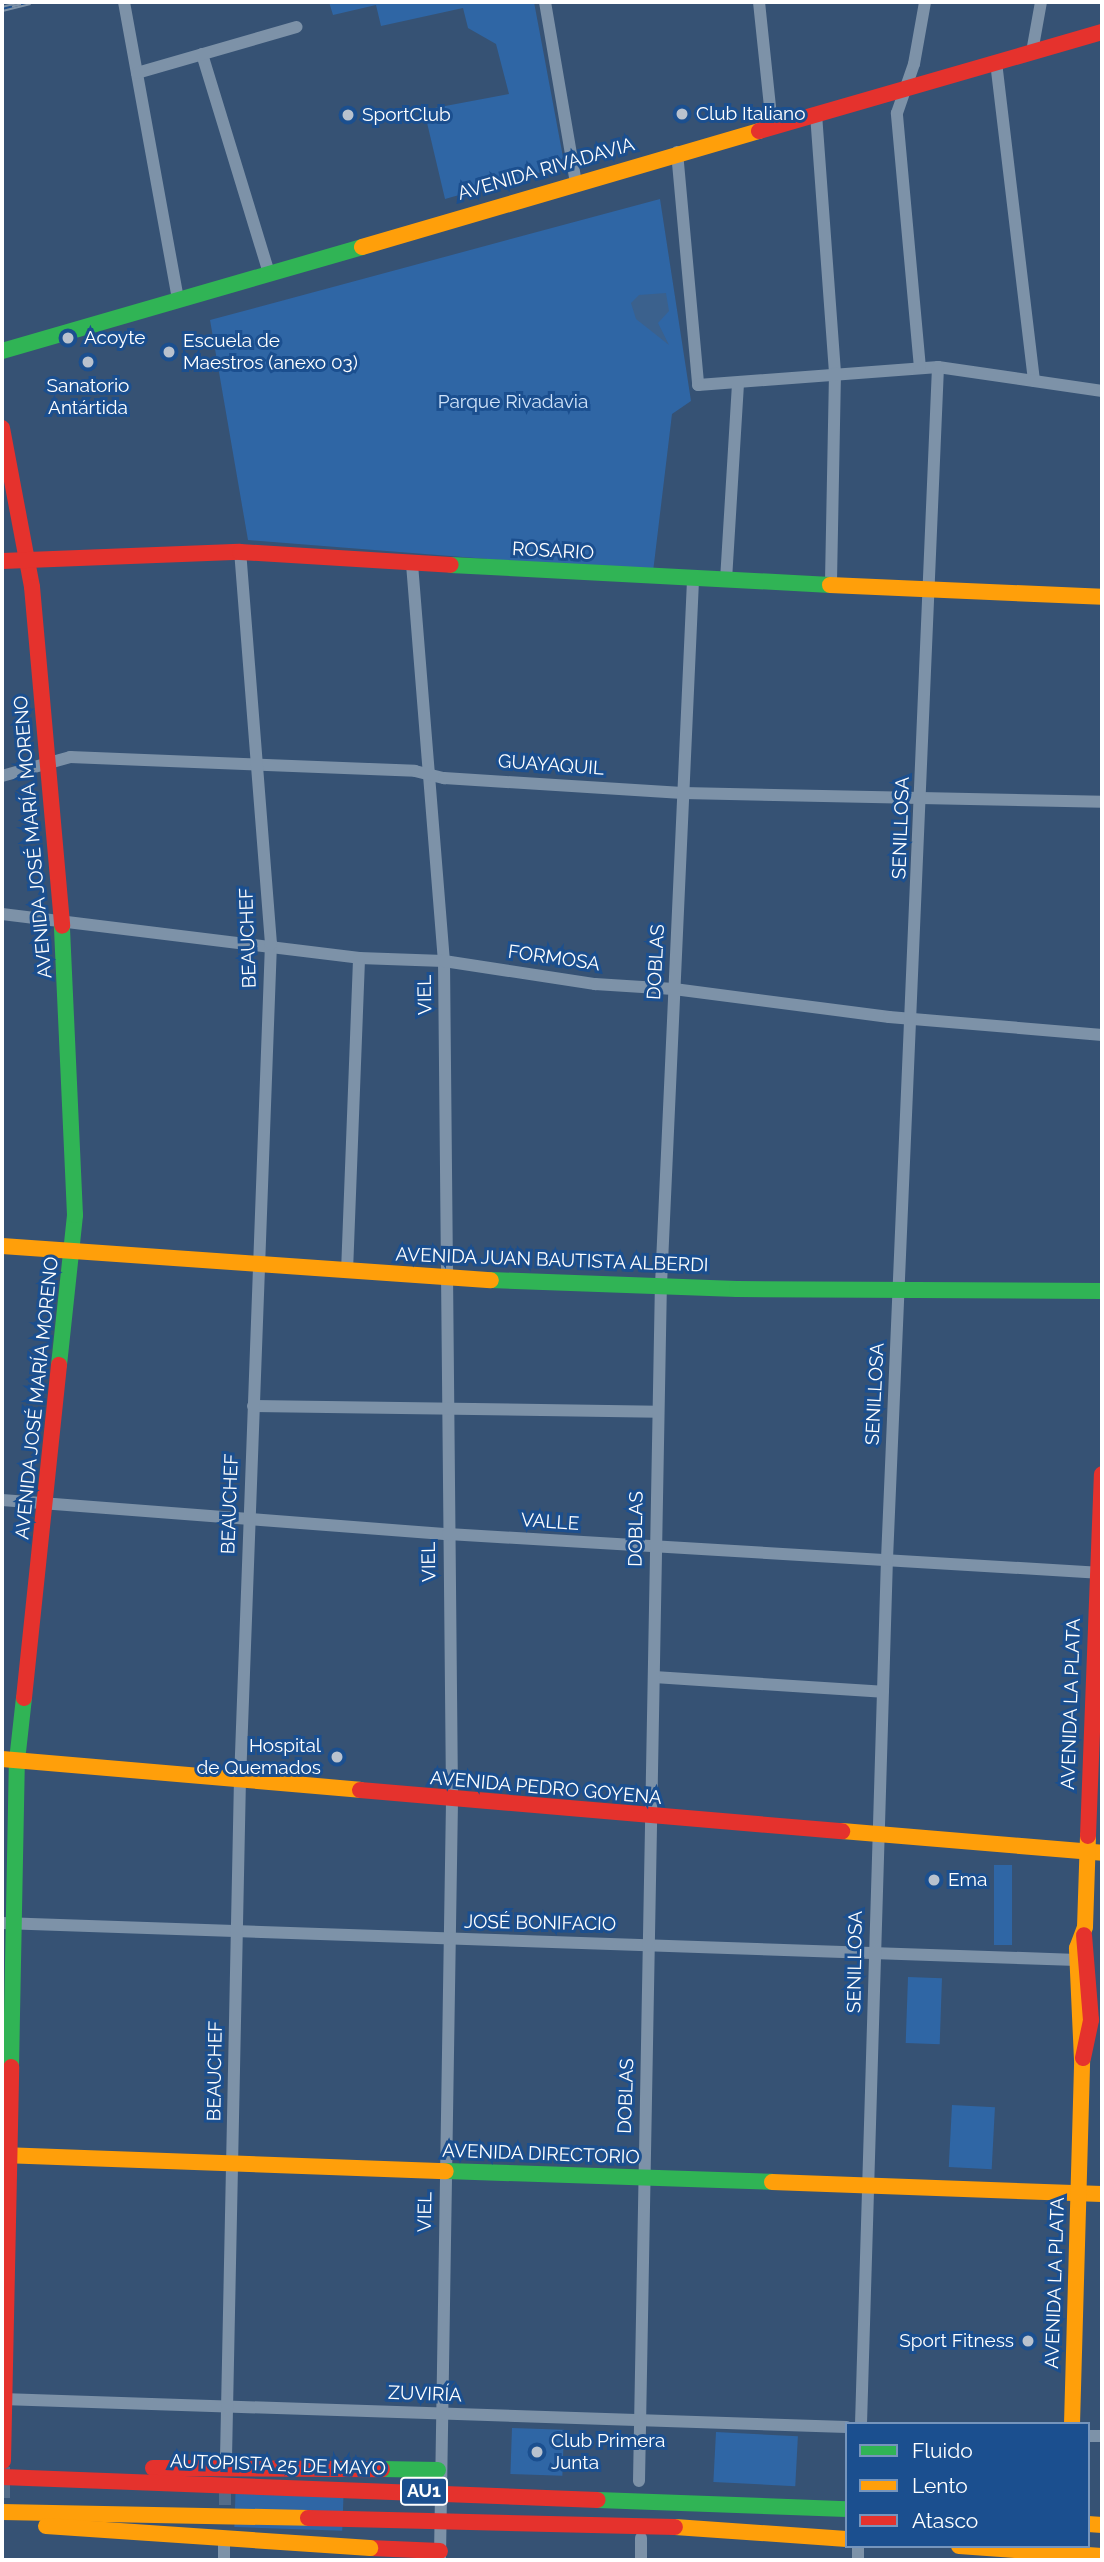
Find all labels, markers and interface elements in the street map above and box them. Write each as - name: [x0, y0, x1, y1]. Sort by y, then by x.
- place label: Club Italiano: [696, 103, 805, 125]
- place label: SportClub: [362, 104, 451, 126]
- marker: Club Italiano: [674, 106, 690, 122]
- marker: SportClub: [340, 107, 356, 123]
- street label: AVENIDA RIVADAVIA: [455, 133, 637, 205]
- place label: Acoyte: [84, 327, 145, 349]
- marker: Acoyte: [58, 328, 78, 348]
- place label: Escuela de Maestros (anexo 03): [183, 330, 358, 374]
- marker: Escuela de Maestros (anexo 03): [161, 344, 177, 360]
- marker: Sanatorio Antártida: [78, 352, 98, 372]
- place label: Sanatorio Antártida: [47, 375, 129, 419]
- park label: Parque Rivadavia: [438, 391, 588, 413]
- street label: ROSARIO: [511, 537, 595, 565]
- street label: AVENIDA JOSÉ MARÍA MORENO: [9, 694, 57, 980]
- street label: GUAYAQUIL: [497, 750, 605, 780]
- street label: SENILLOSA: [888, 776, 914, 880]
- street label: BEAUCHEF: [235, 887, 261, 989]
- street label: DOBLAS: [643, 924, 669, 1000]
- street label: FORMOSA: [507, 940, 601, 976]
- street label: VIEL: [413, 975, 437, 1015]
- street label: AVENIDA JUAN BAUTISTA ALBERDI: [394, 1243, 710, 1277]
- street label: AVENIDA JOSÉ MARÍA MORENO: [11, 1255, 63, 1541]
- street label: SENILLOSA: [861, 1342, 889, 1446]
- street label: BEAUCHEF: [217, 1453, 243, 1555]
- street label: DOBLAS: [624, 1491, 648, 1567]
- street label: VALLE: [520, 1509, 580, 1535]
- street label: VIEL: [417, 1542, 441, 1582]
- street label: AVENIDA LA PLATA: [1057, 1617, 1085, 1791]
- place label: Hospital de Quemados: [196, 1735, 321, 1779]
- marker: Hospital de Quemados: [327, 1747, 347, 1767]
- street label: AVENIDA PEDRO GOYENA: [429, 1766, 663, 1810]
- place label: Ema: [948, 1869, 987, 1891]
- marker: Ema: [926, 1872, 942, 1888]
- street label: JOSÉ BONIFACIO: [464, 1910, 616, 1936]
- street label: SENILLOSA: [843, 1911, 867, 2013]
- street label: BEAUCHEF: [203, 2020, 227, 2122]
- street label: DOBLAS: [613, 2058, 639, 2134]
- street label: AVENIDA DIRECTORIO: [442, 2139, 640, 2169]
- street label: VIEL: [413, 2192, 437, 2232]
- street label: AVENIDA LA PLATA: [1041, 2196, 1069, 2370]
- place label: Sport Fitness: [899, 2330, 1014, 2352]
- marker: Sport Fitness: [1020, 2333, 1036, 2349]
- street label: ZUVIRÍA: [388, 2381, 462, 2407]
- legend: [845, 2422, 1090, 2548]
- place label: Club Primera Junta: [551, 2430, 665, 2474]
- text: Fluido: [912, 2438, 973, 2463]
- marker: Club Primera Junta: [529, 2444, 545, 2460]
- street label: AUTOPISTA 25 DE MAYO: [169, 2450, 387, 2480]
- text: Lento: [912, 2473, 968, 2498]
- road number: AU1: [400, 2476, 448, 2505]
- text: Atasco: [912, 2508, 978, 2533]

